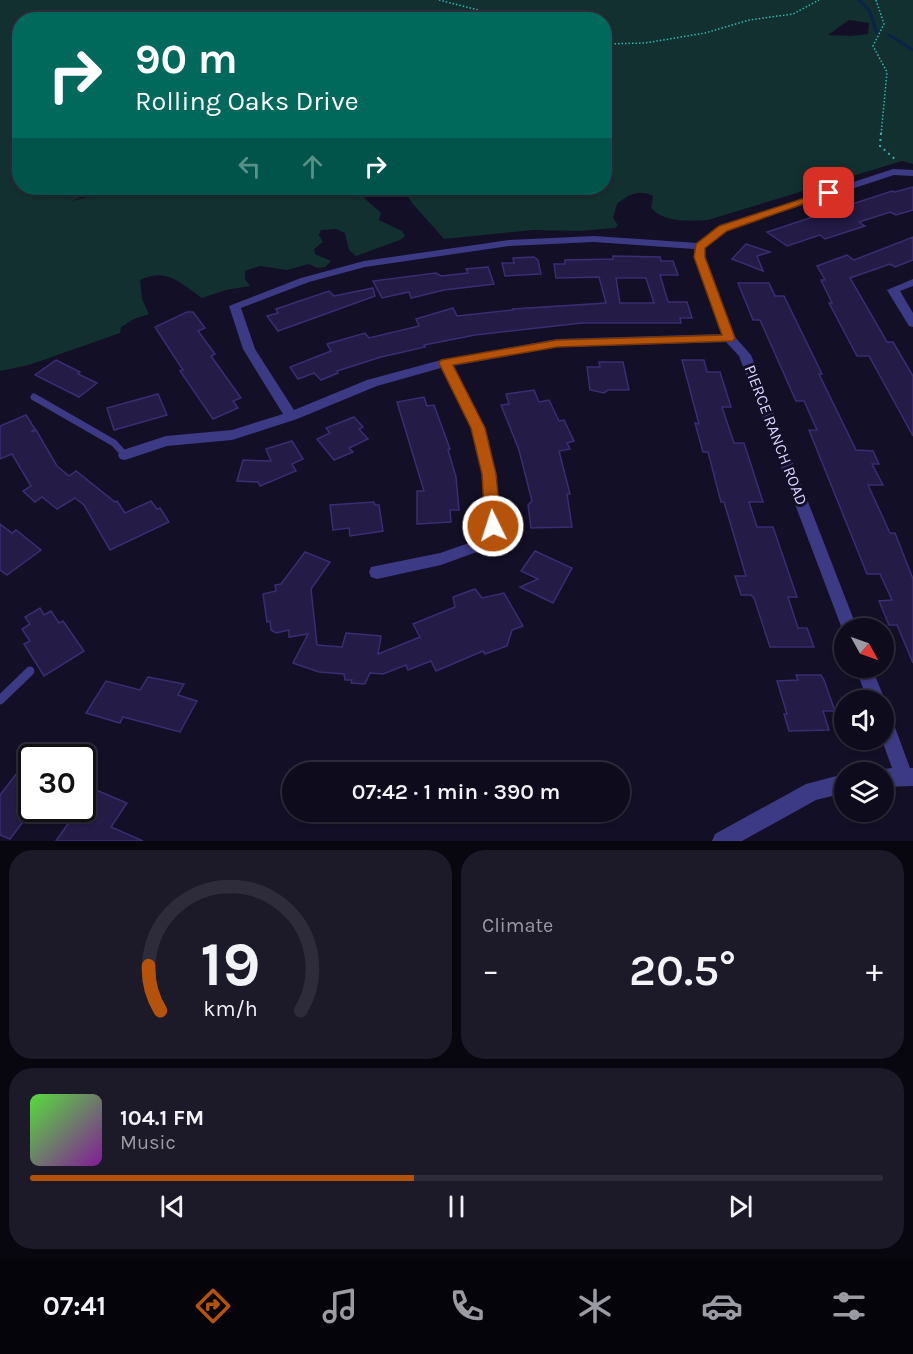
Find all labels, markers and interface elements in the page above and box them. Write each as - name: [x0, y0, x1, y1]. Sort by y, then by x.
- text: 90 m: [135, 34, 238, 84]
- icon: right: [36, 36, 114, 114]
- text: Rolling Oaks Drive: [135, 85, 359, 117]
- icon: left: [233, 150, 266, 183]
- icon: ahead: [296, 150, 329, 183]
- icon: right: [359, 150, 392, 183]
- pin: [803, 167, 854, 218]
- icon: arrive: [812, 176, 845, 209]
- street label: PIERCE RANCH ROAD: [740, 362, 812, 508]
- position arrow: [461, 494, 525, 558]
- north arrow: [834, 618, 894, 678]
- map controls: [834, 618, 894, 822]
- button: sound: [834, 690, 894, 750]
- speed limit sign: 30: [18, 744, 96, 822]
- button: layers: [834, 762, 894, 822]
- text: 07:42 · 1 min · 390 m: [352, 779, 560, 805]
- text: Climate: [482, 914, 553, 937]
- text: 19: [200, 928, 261, 1001]
- text: 20.5°: [629, 944, 736, 996]
- text: −: [482, 951, 499, 989]
- text: +: [866, 951, 883, 989]
- text: km/h: [203, 997, 258, 1022]
- text: 104.1 FM: [120, 1105, 204, 1131]
- text: Music: [120, 1131, 176, 1154]
- icon: previous: [156, 1190, 189, 1223]
- icon: pause: [440, 1190, 473, 1223]
- icon: next: [724, 1190, 757, 1223]
- icon: directions: [192, 1285, 234, 1327]
- icon: music: [319, 1285, 361, 1327]
- icon: phone: [446, 1285, 488, 1327]
- icon: climate: [574, 1285, 616, 1327]
- icon: car: [701, 1285, 743, 1327]
- icon: filters: [828, 1285, 870, 1327]
- text: 07:41: [43, 1290, 106, 1322]

